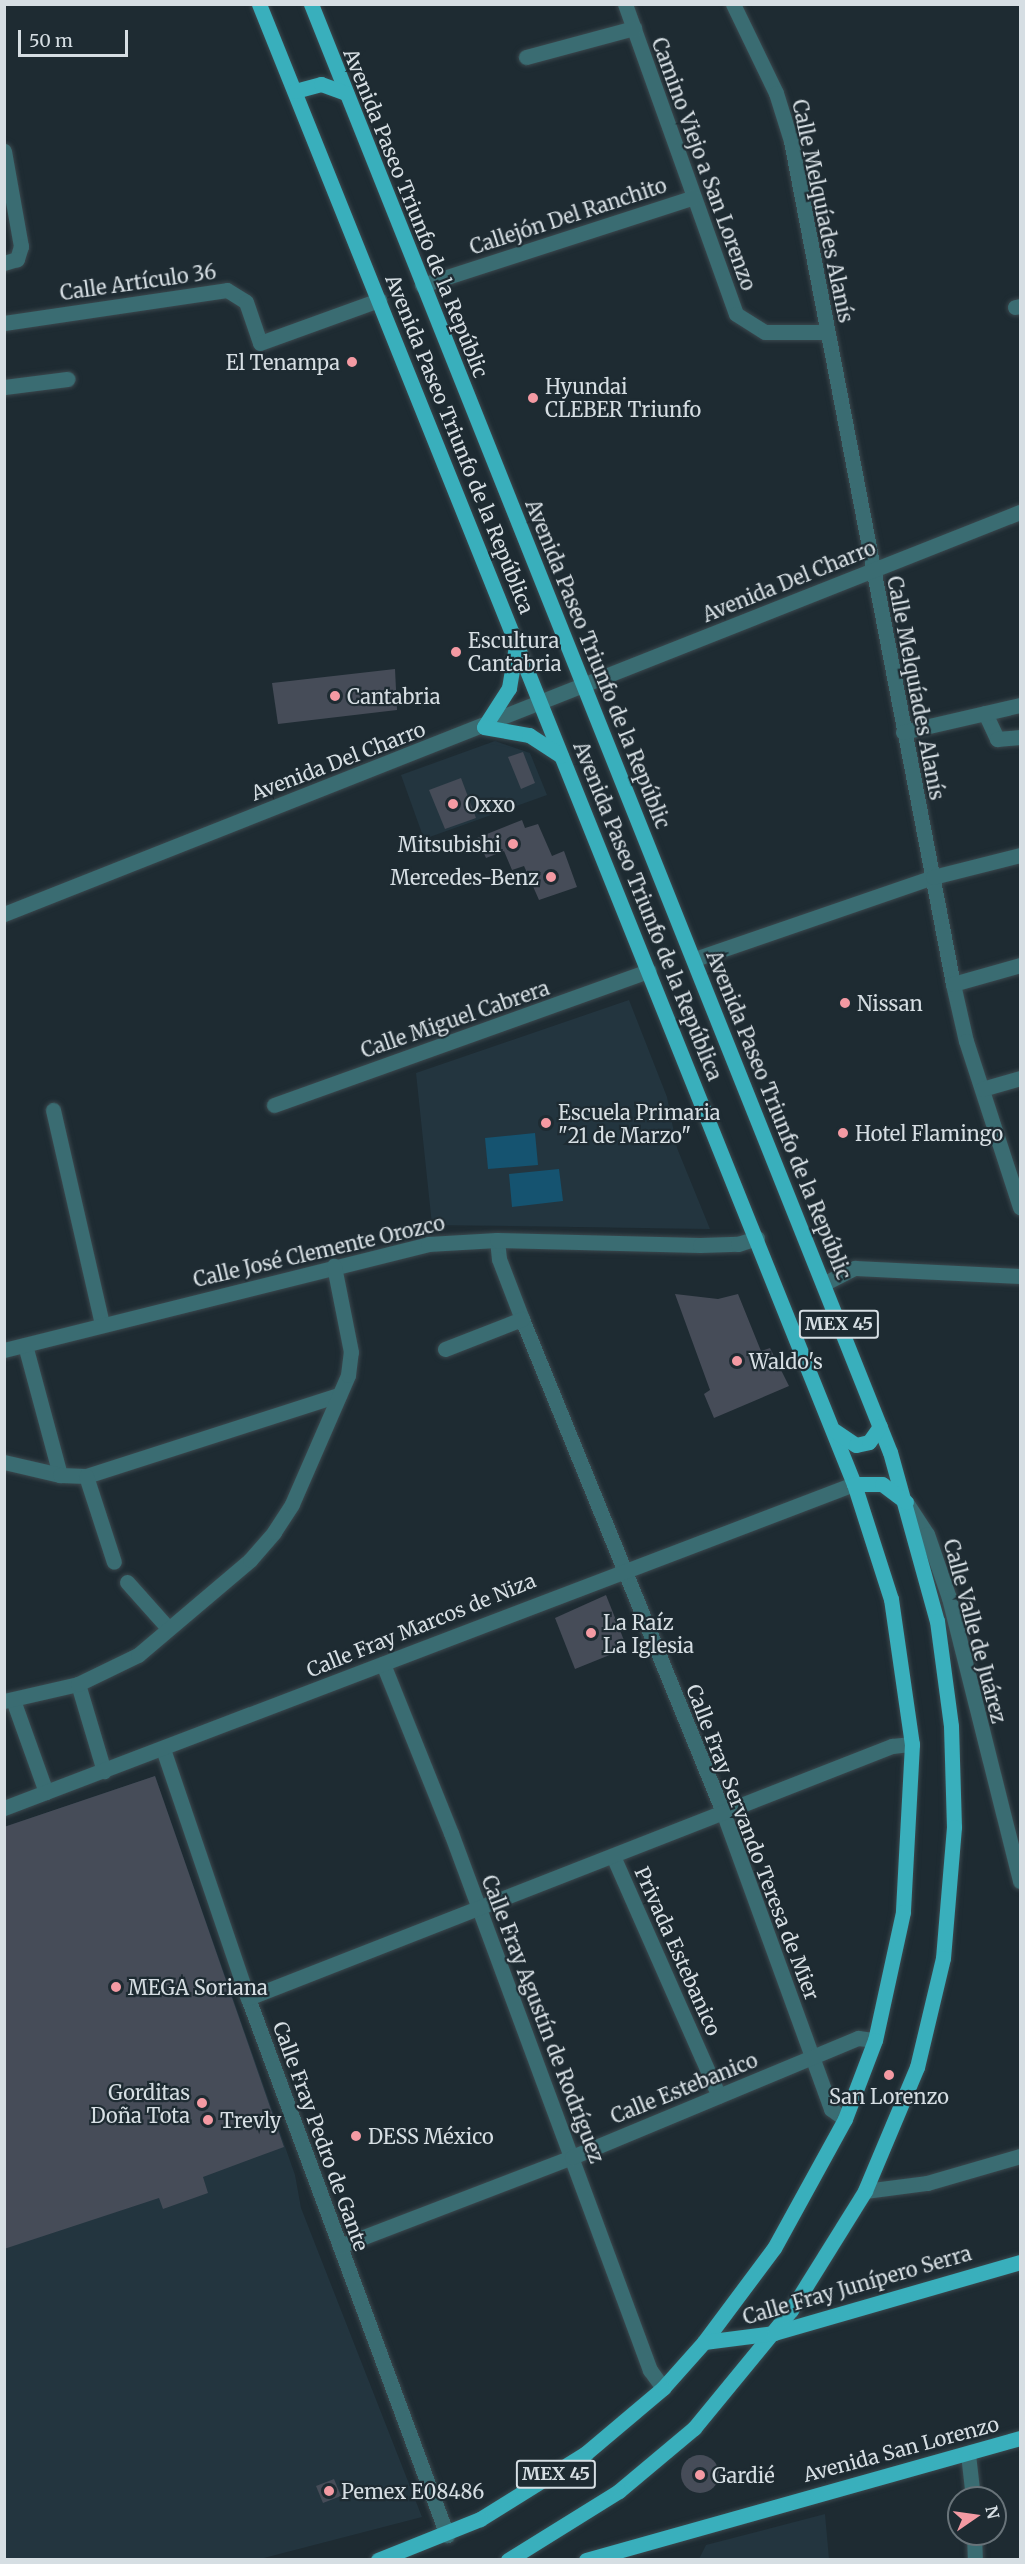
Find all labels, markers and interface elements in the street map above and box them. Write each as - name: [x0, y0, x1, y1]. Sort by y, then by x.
- scale bar: [21, 18, 130, 56]
- text: 50 m: [29, 29, 73, 52]
- street label: Camino Viejo a San Lorenzo: [647, 34, 761, 294]
- street label: Avenida Paseo Triunfo de la Repúblic: [339, 45, 493, 381]
- street label: Calle Melquíades Alanís: [788, 97, 858, 325]
- street label: Callejón Del Ranchito: [467, 173, 669, 259]
- street label: Calle Artículo 36: [58, 259, 218, 305]
- street label: Avenida Paseo Triunfo de la República: [381, 271, 539, 617]
- place label: El Tenampa: [226, 350, 340, 374]
- marker: El Tenampa: [345, 355, 359, 369]
- place label: Hyundai CLEBER Triunfo: [545, 374, 701, 421]
- marker: Hyundai CLEBER Triunfo: [526, 391, 540, 405]
- street label: Avenida Paseo Triunfo de la Repúblic: [521, 496, 675, 832]
- street label: Avenida Del Charro: [699, 535, 879, 627]
- street label: Calle Melquíades Alanís: [883, 574, 949, 802]
- place label: Escultura Cantabria: [468, 628, 562, 675]
- marker: Escultura Cantabria: [449, 645, 463, 659]
- place label: Cantabria: [347, 684, 441, 708]
- marker: Cantabria: [328, 689, 342, 703]
- street label: Avenida Del Charro: [247, 717, 429, 805]
- street label: Avenida Paseo Triunfo de la República: [569, 738, 727, 1084]
- place label: Oxxo: [465, 792, 515, 816]
- marker: Oxxo: [446, 797, 460, 811]
- place label: Mitsubishi: [398, 832, 501, 856]
- marker: Mitsubishi: [506, 837, 520, 851]
- place label: Mercedes-Benz: [390, 865, 539, 889]
- marker: Mercedes-Benz: [544, 870, 558, 884]
- street label: Avenida Paseo Triunfo de la Repúblic: [702, 947, 856, 1283]
- street label: Calle Miguel Cabrera: [358, 975, 552, 1063]
- place label: Nissan: [857, 991, 923, 1015]
- marker: Nissan: [838, 996, 852, 1010]
- place label: Escuela Primaria "21 de Marzo": [558, 1100, 721, 1147]
- marker: Escuela Primaria "21 de Marzo": [539, 1116, 553, 1130]
- place label: Hotel Flamingo: [855, 1121, 1003, 1145]
- marker: Hotel Flamingo: [836, 1126, 850, 1140]
- street label: Calle José Clemente Orozco: [191, 1210, 447, 1292]
- road number: MEX 45: [798, 1309, 880, 1339]
- place label: Waldo's: [749, 1349, 823, 1373]
- marker: Waldo's: [730, 1354, 744, 1368]
- street label: Calle Valle de Juárez: [939, 1536, 1011, 1726]
- street label: Calle Fray Marcos de Niza: [303, 1568, 539, 1682]
- place label: La Raíz La Iglesia: [603, 1610, 694, 1657]
- marker: La Raíz La Iglesia: [584, 1626, 598, 1640]
- street label: Calle Fray Servando Teresa de Mier: [682, 1681, 824, 2003]
- street label: Privada Estebanico: [630, 1863, 726, 2039]
- street label: Calle Fray Agustín de Rodríguez: [477, 1872, 609, 2166]
- place label: MEGA Soriana: [128, 1975, 268, 1999]
- marker: MEGA Soriana: [109, 1980, 123, 1994]
- street label: Calle Fray Pedro de Gante: [268, 2018, 374, 2254]
- street label: Calle Estebanico: [607, 2048, 761, 2128]
- marker: San Lorenzo: [882, 2068, 896, 2082]
- place label: Gorditas Doña Tota: [91, 2080, 190, 2127]
- place label: San Lorenzo: [829, 2084, 949, 2108]
- marker: Gorditas Doña Tota: [195, 2096, 209, 2110]
- place label: Trevly: [220, 2108, 281, 2132]
- marker: Trevly: [201, 2113, 215, 2127]
- place label: DESS México: [368, 2124, 494, 2148]
- marker: DESS México: [349, 2129, 363, 2143]
- street label: Calle Fray Junípero Serra: [740, 2241, 974, 2329]
- street label: Avenida San Lorenzo: [801, 2411, 1001, 2487]
- road number: MEX 45: [516, 2459, 596, 2489]
- place label: Gardié: [712, 2463, 775, 2487]
- marker: Gardié: [693, 2468, 707, 2482]
- place label: Pemex E08486: [341, 2479, 484, 2503]
- marker: Pemex E08486: [322, 2484, 336, 2498]
- north arrow: [947, 2486, 1007, 2546]
- text: N: [981, 2504, 1004, 2521]

